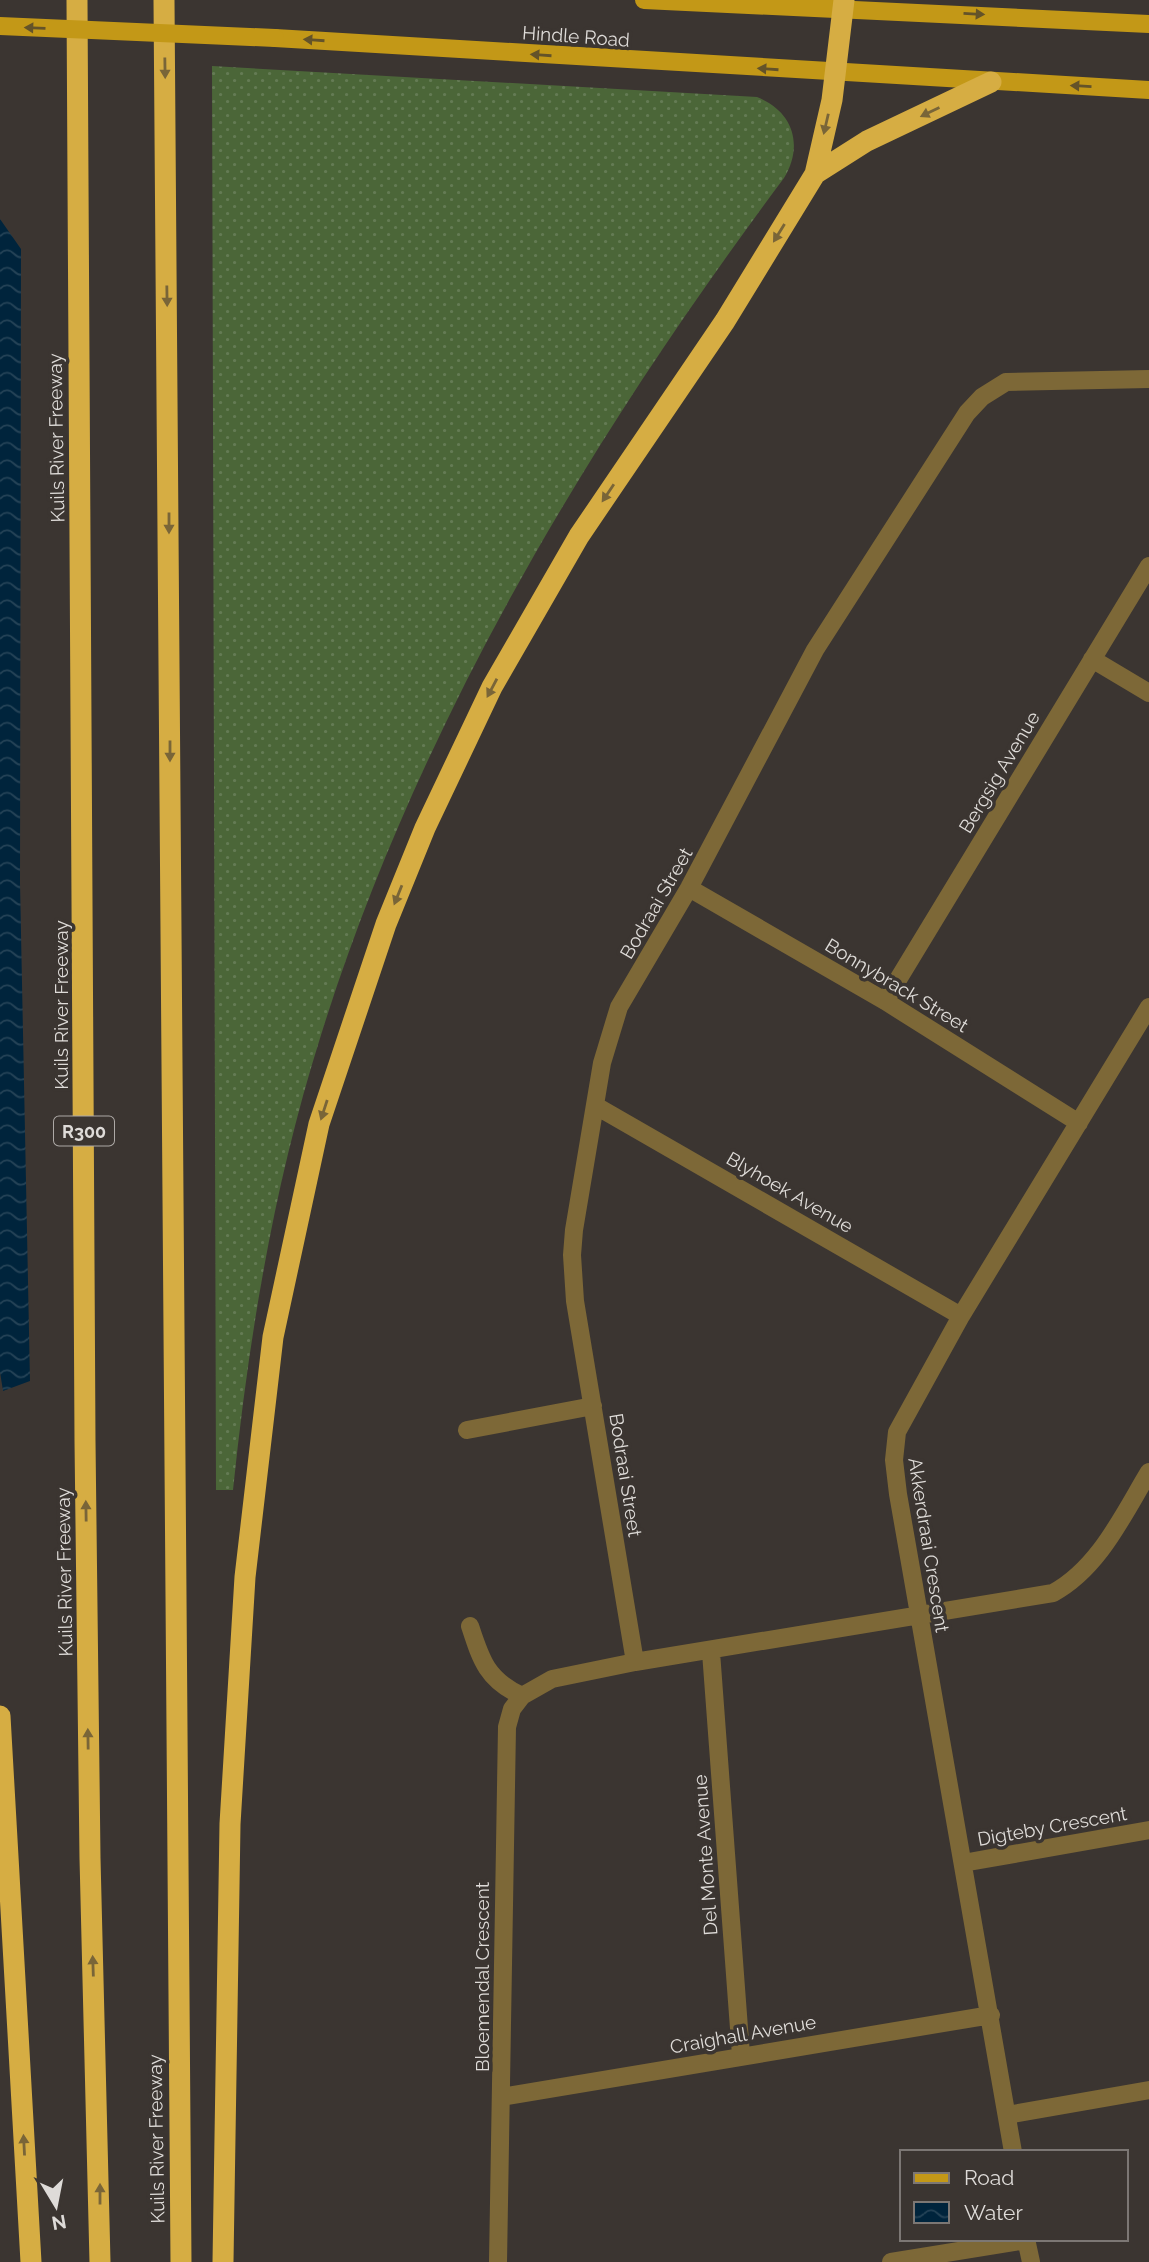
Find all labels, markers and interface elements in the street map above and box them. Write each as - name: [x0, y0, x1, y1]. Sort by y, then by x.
- one-way arrow: [963, 9, 985, 20]
- street label: Hindle Road: [521, 21, 631, 51]
- one-way arrow: [24, 22, 46, 33]
- one-way arrow: [303, 34, 325, 45]
- one-way arrow: [530, 49, 552, 60]
- one-way arrow: [159, 57, 171, 79]
- one-way arrow: [757, 63, 779, 74]
- one-way arrow: [1070, 81, 1092, 92]
- one-way arrow: [920, 106, 940, 117]
- one-way arrow: [821, 113, 832, 135]
- one-way arrow: [773, 223, 785, 242]
- one-way arrow: [161, 285, 173, 307]
- street label: Kuils River Freeway: [44, 353, 68, 523]
- one-way arrow: [601, 484, 615, 502]
- one-way arrow: [163, 512, 175, 534]
- one-way arrow: [486, 678, 497, 698]
- street label: Bergsig Avenue: [954, 707, 1044, 837]
- one-way arrow: [164, 740, 176, 762]
- street label: Bodraai Street: [615, 843, 697, 963]
- one-way arrow: [392, 885, 403, 906]
- street label: Kuils River Freeway: [50, 920, 72, 1090]
- street label: Bonnybrack Street: [821, 934, 973, 1037]
- one-way arrow: [318, 1100, 328, 1121]
- road number: R300: [54, 1116, 114, 1146]
- street label: Blyhoek Avenue: [723, 1147, 857, 1237]
- street label: Bodraai Street: [605, 1412, 647, 1539]
- street label: Akkerdraai Crescent: [904, 1456, 954, 1635]
- street label: Kuils River Freeway: [52, 1487, 76, 1657]
- one-way arrow: [80, 1500, 92, 1522]
- one-way arrow: [83, 1728, 94, 1750]
- street label: Del Monte Avenue: [688, 1774, 722, 1936]
- street label: Digteby Crescent: [976, 1802, 1129, 1850]
- street label: Bloemendal Crescent: [471, 1881, 493, 2072]
- one-way arrow: [87, 1955, 99, 1977]
- street label: Craighall Avenue: [668, 2010, 818, 2058]
- street label: Kuils River Freeway: [144, 2054, 168, 2224]
- one-way arrow: [18, 2134, 29, 2156]
- legend: [900, 2150, 1128, 2241]
- text: Road: [964, 2165, 1014, 2190]
- north arrow: [21, 2171, 91, 2241]
- one-way arrow: [94, 2183, 106, 2205]
- text: Water: [964, 2200, 1023, 2225]
- text: N: [50, 2211, 68, 2235]

